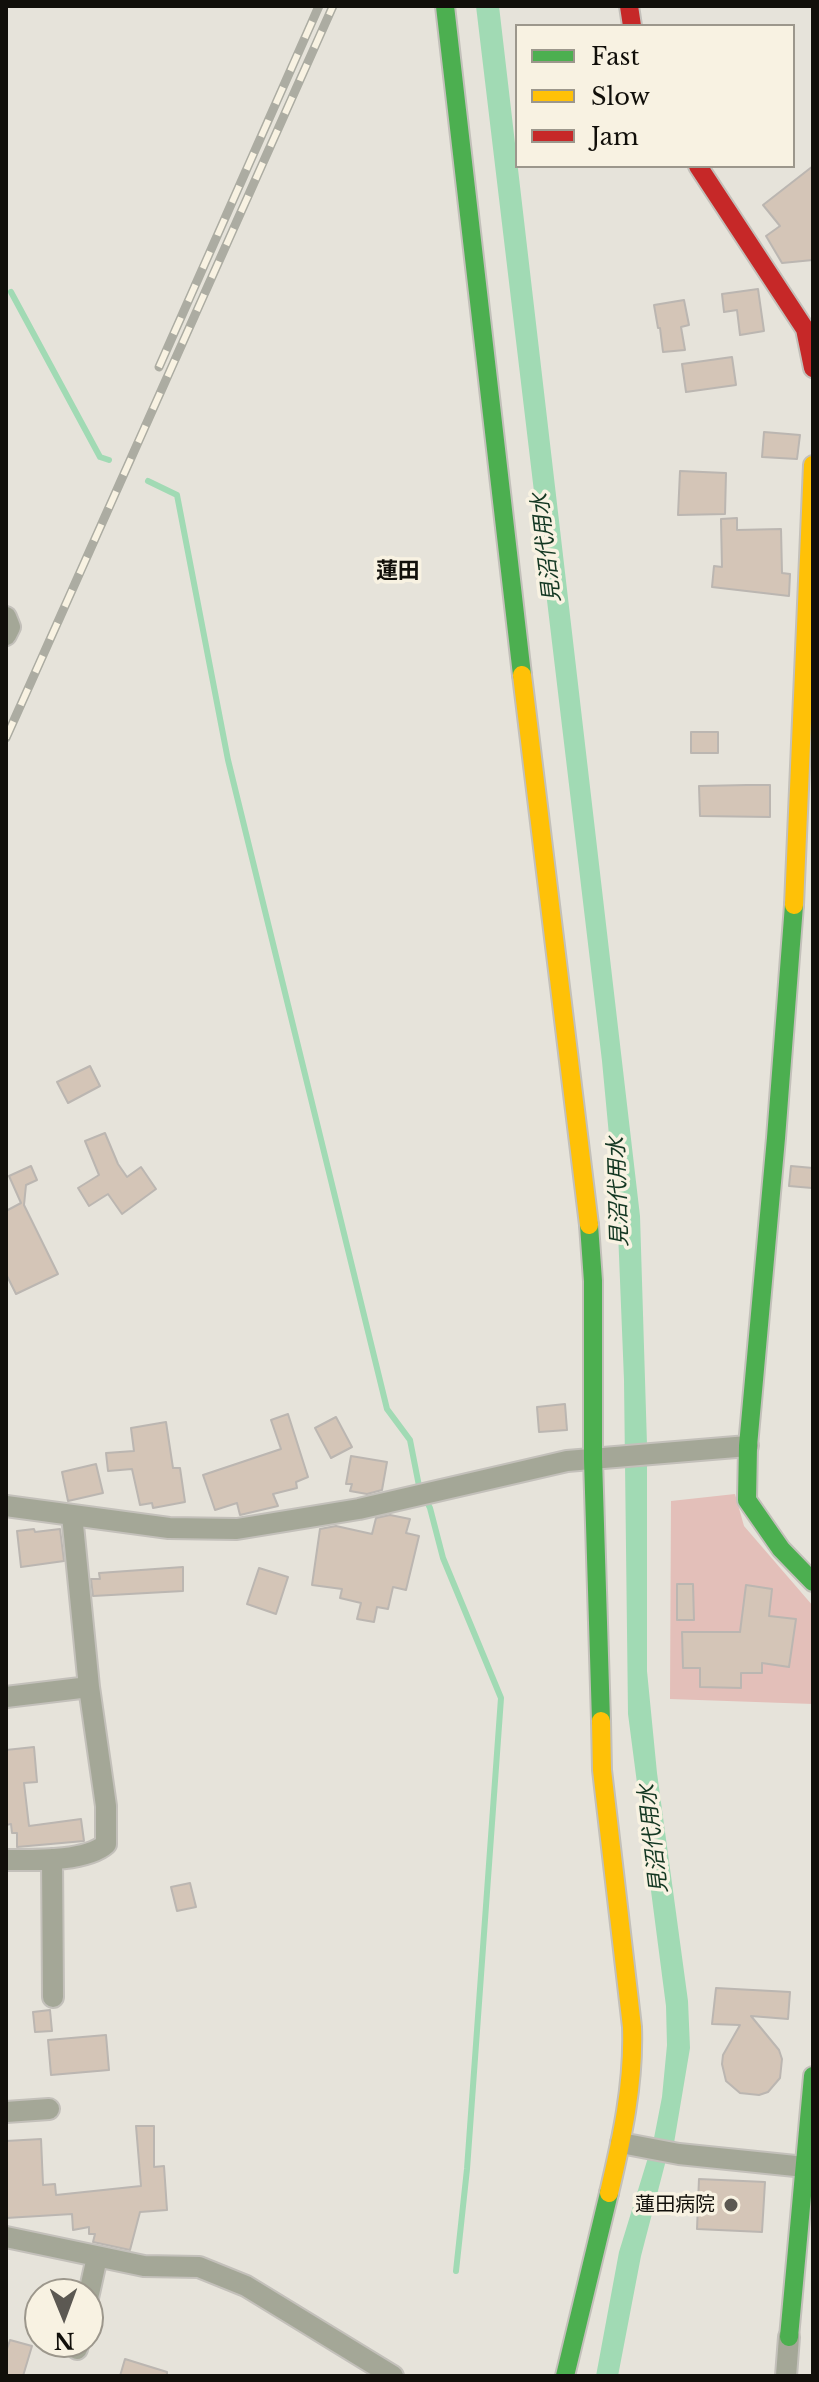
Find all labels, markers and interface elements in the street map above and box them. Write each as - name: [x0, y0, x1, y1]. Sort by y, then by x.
- legend: [515, 24, 795, 168]
- text: Fast: [591, 42, 639, 71]
- text: Slow: [591, 82, 650, 111]
- text: Jam: [591, 122, 639, 151]
- water label: 見沼代用水: [527, 492, 567, 604]
- district label: 蓮田: [376, 559, 420, 585]
- water label: 見沼代用水: [604, 1137, 634, 1247]
- water label: 見沼代用水: [634, 1783, 674, 1895]
- place label: 蓮田病院: [635, 2193, 715, 2217]
- marker: 蓮田病院: [722, 2196, 740, 2214]
- north arrow: [24, 2278, 104, 2358]
- text: N: [54, 2327, 75, 2354]

